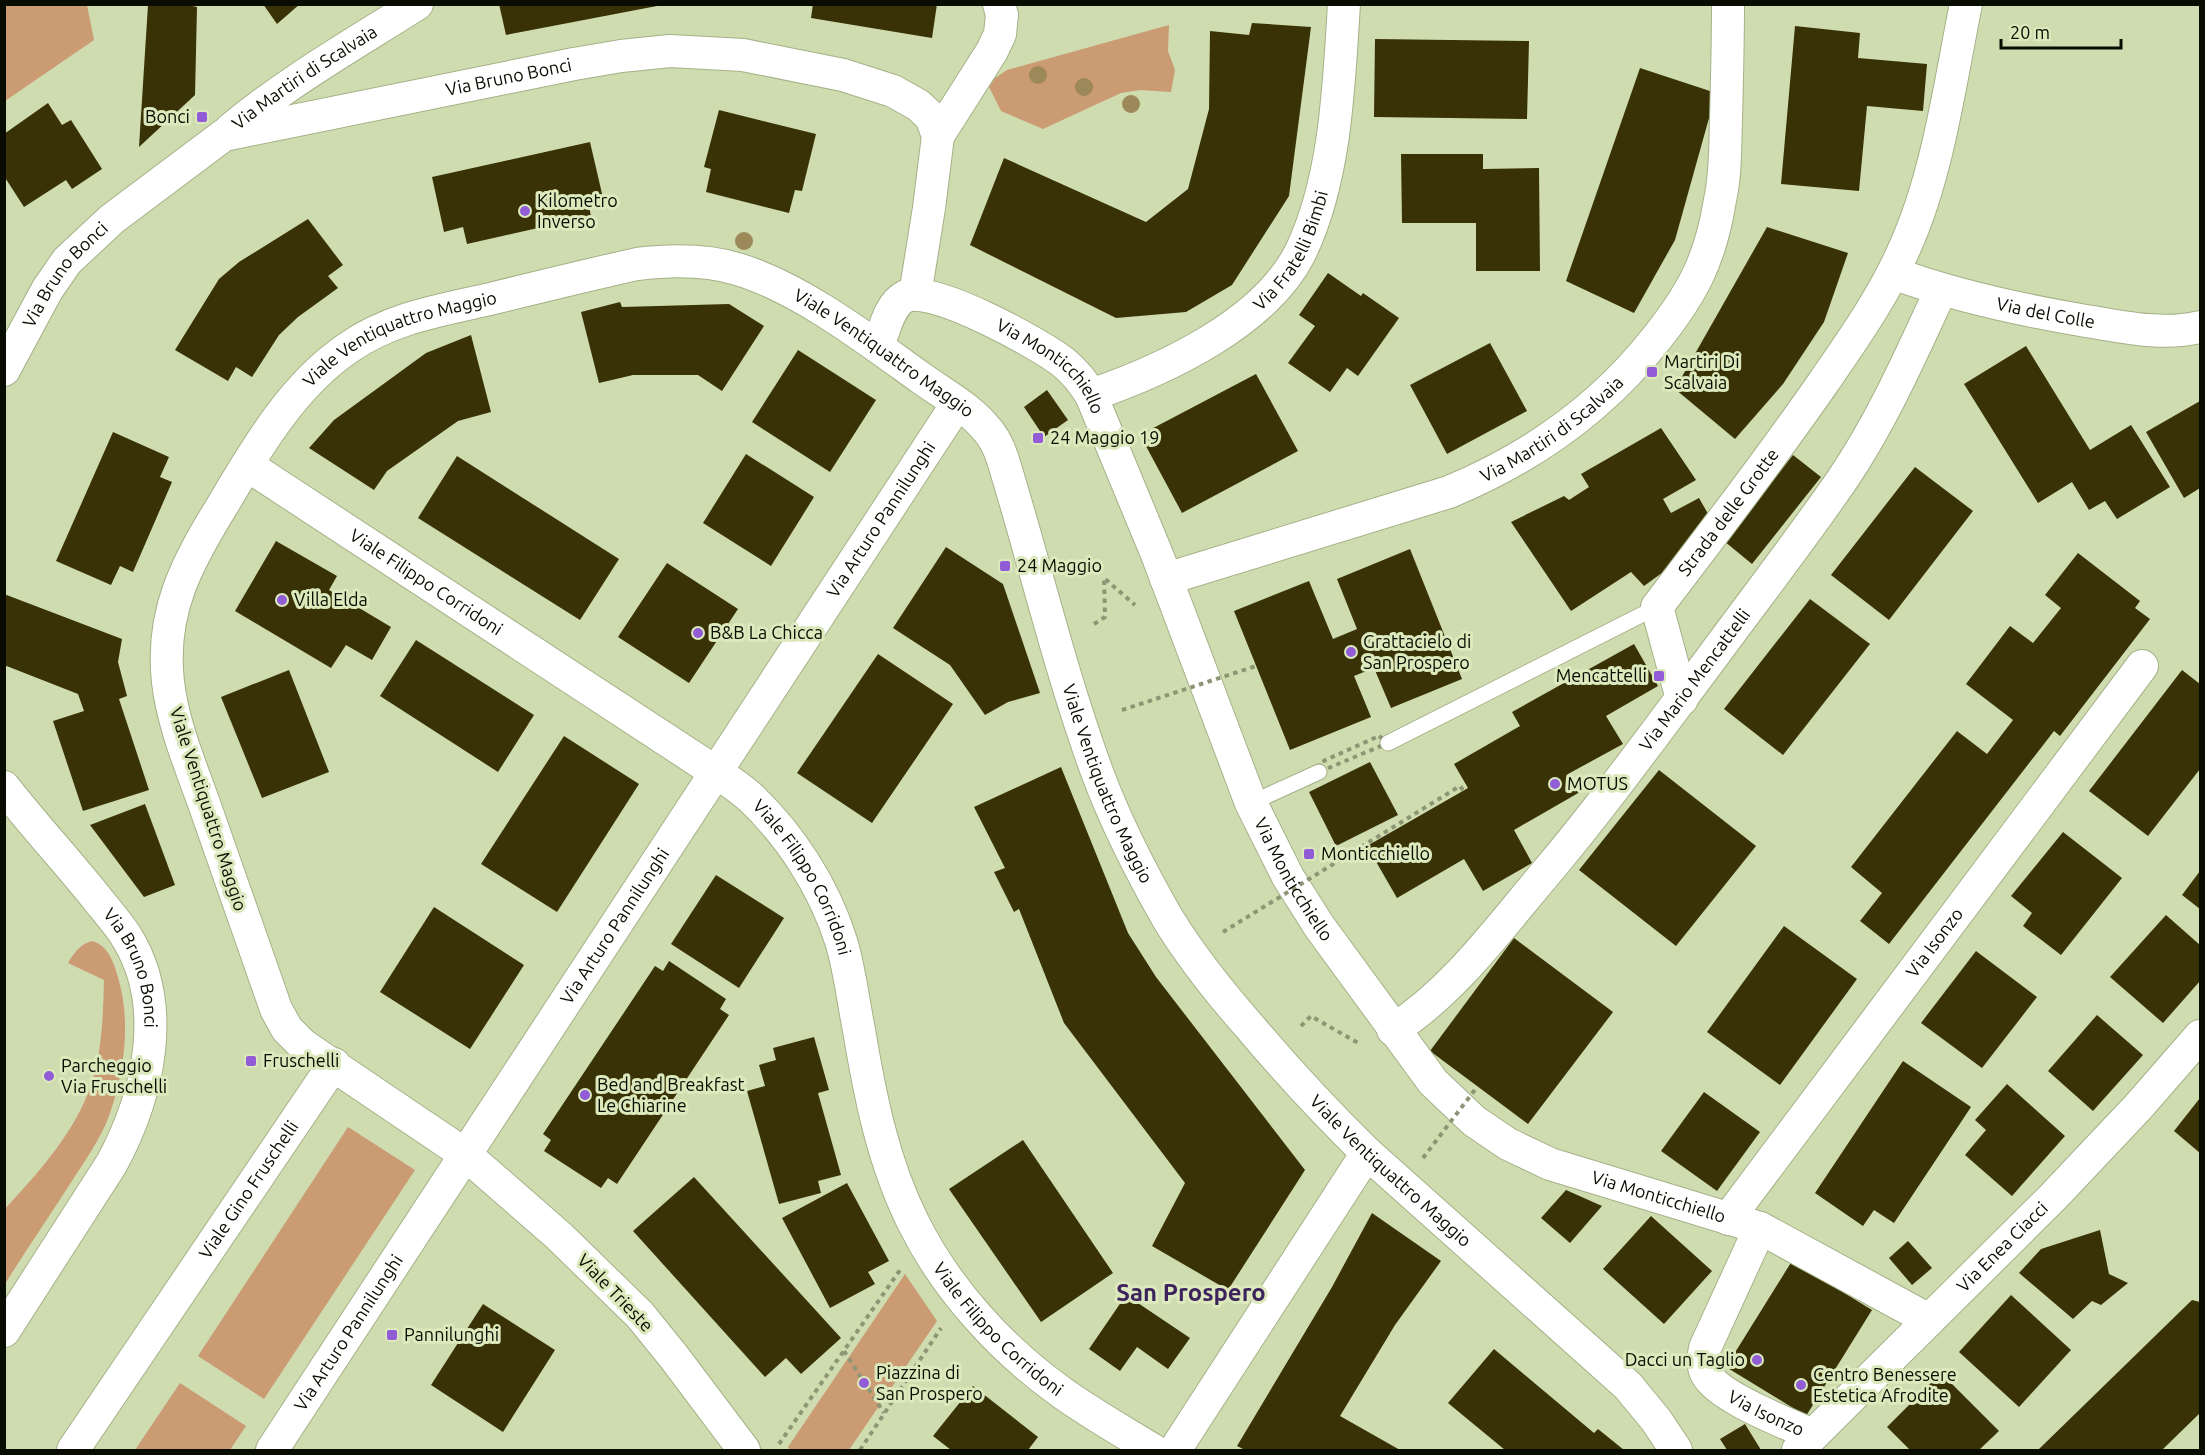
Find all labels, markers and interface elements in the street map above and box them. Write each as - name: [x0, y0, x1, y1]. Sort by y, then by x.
- scale bar: [2001, 12, 2121, 50]
- street label: Via Martiri di Scalvaia: [228, 21, 380, 133]
- text: 20 m: [2010, 22, 2050, 42]
- street label: Via Bruno Bonci: [444, 54, 573, 99]
- place label: Bonci: [145, 106, 190, 126]
- marker: Bonci: [195, 110, 209, 124]
- street label: Via Fratelli Bimbi: [1249, 188, 1331, 314]
- place label: Kilometro Inverso: [537, 190, 618, 231]
- marker: Kilometro Inverso: [518, 204, 532, 218]
- street label: Via Bruno Bonci: [18, 217, 111, 330]
- street label: Viale Ventiquattro Maggio: [791, 284, 978, 421]
- street label: Viale Ventiquattro Maggio: [298, 287, 499, 390]
- street label: Via del Colle: [1995, 293, 2097, 331]
- street label: Via Monticchiello: [993, 314, 1109, 416]
- place label: Martiri Di Scalvaia: [1664, 351, 1740, 392]
- marker: Martiri Di Scalvaia: [1645, 365, 1659, 379]
- street label: Via Martiri di Scalvaia: [1477, 372, 1627, 486]
- place label: 24 Maggio 19: [1050, 427, 1159, 447]
- marker: 24 Maggio 19: [1031, 431, 1045, 445]
- street label: Via Arturo Pannilunghi: [822, 437, 939, 601]
- street label: Strada delle Grotte: [1674, 444, 1782, 579]
- street label: Viale Filippo Corridoni: [346, 524, 507, 639]
- place label: 24 Maggio: [1017, 555, 1102, 575]
- marker: 24 Maggio: [998, 559, 1012, 573]
- place label: Villa Elda: [294, 589, 368, 609]
- marker: Villa Elda: [275, 593, 289, 607]
- street label: Via Mario Mencattelli: [1635, 604, 1754, 754]
- place label: B&B La Chicca: [710, 622, 823, 642]
- marker: B&B La Chicca: [691, 626, 705, 640]
- place label: Grattacielo di San Prospero: [1363, 631, 1471, 672]
- marker: Grattacielo di San Prospero: [1344, 645, 1358, 659]
- place label: Mencattelli: [1556, 665, 1647, 685]
- marker: Mencattelli: [1652, 669, 1666, 683]
- street label: Viale Ventiquattro Maggio: [1059, 681, 1157, 886]
- street label: Viale Ventiquattro Maggio: [167, 704, 251, 913]
- place label: MOTUS: [1567, 773, 1628, 793]
- marker: MOTUS: [1548, 777, 1562, 791]
- street label: Viale Filippo Corridoni: [749, 795, 855, 957]
- street label: Via Monticchiello: [1251, 814, 1338, 944]
- place label: Monticchiello: [1321, 843, 1430, 863]
- street label: Via Arturo Pannilunghi: [556, 844, 672, 1007]
- marker: Monticchiello: [1302, 847, 1316, 861]
- street label: Via Bruno Bonci: [100, 904, 161, 1028]
- street label: Via Isonzo: [1901, 904, 1966, 981]
- place label: Fruschelli: [263, 1050, 339, 1070]
- marker: Fruschelli: [244, 1054, 258, 1068]
- place label: Parcheggio Via Fruschelli: [61, 1055, 167, 1096]
- marker: Parcheggio Via Fruschelli: [42, 1069, 56, 1083]
- place label: Bed and Breakfast Le Chiarine: [597, 1074, 745, 1115]
- marker: Bed and Breakfast Le Chiarine: [578, 1088, 592, 1102]
- street label: Viale Ventiquattro Maggio: [1306, 1090, 1476, 1250]
- street label: Viale Gino Fruschelli: [194, 1117, 302, 1262]
- street label: Via Monticchiello: [1589, 1166, 1728, 1226]
- street label: Via Enea Ciacci: [1952, 1197, 2051, 1296]
- street label: Viale Trieste: [574, 1249, 658, 1335]
- street label: Via Arturo Pannilunghi: [290, 1251, 406, 1414]
- street label: Viale Filippo Corridoni: [930, 1258, 1067, 1399]
- district label: San Prospero: [1116, 1279, 1266, 1306]
- place label: Pannilunghi: [404, 1324, 499, 1344]
- marker: Pannilunghi: [385, 1328, 399, 1342]
- place label: Dacci un Taglio: [1625, 1349, 1745, 1369]
- marker: Dacci un Taglio: [1750, 1353, 1764, 1367]
- place label: Piazzina di San Prospero: [876, 1362, 983, 1403]
- place label: Centro Benessere Estetica Afrodite: [1813, 1364, 1957, 1405]
- marker: Piazzina di San Prospero: [857, 1376, 871, 1390]
- marker: Centro Benessere Estetica Afrodite: [1794, 1378, 1808, 1392]
- street label: Via Isonzo: [1725, 1386, 1807, 1439]

